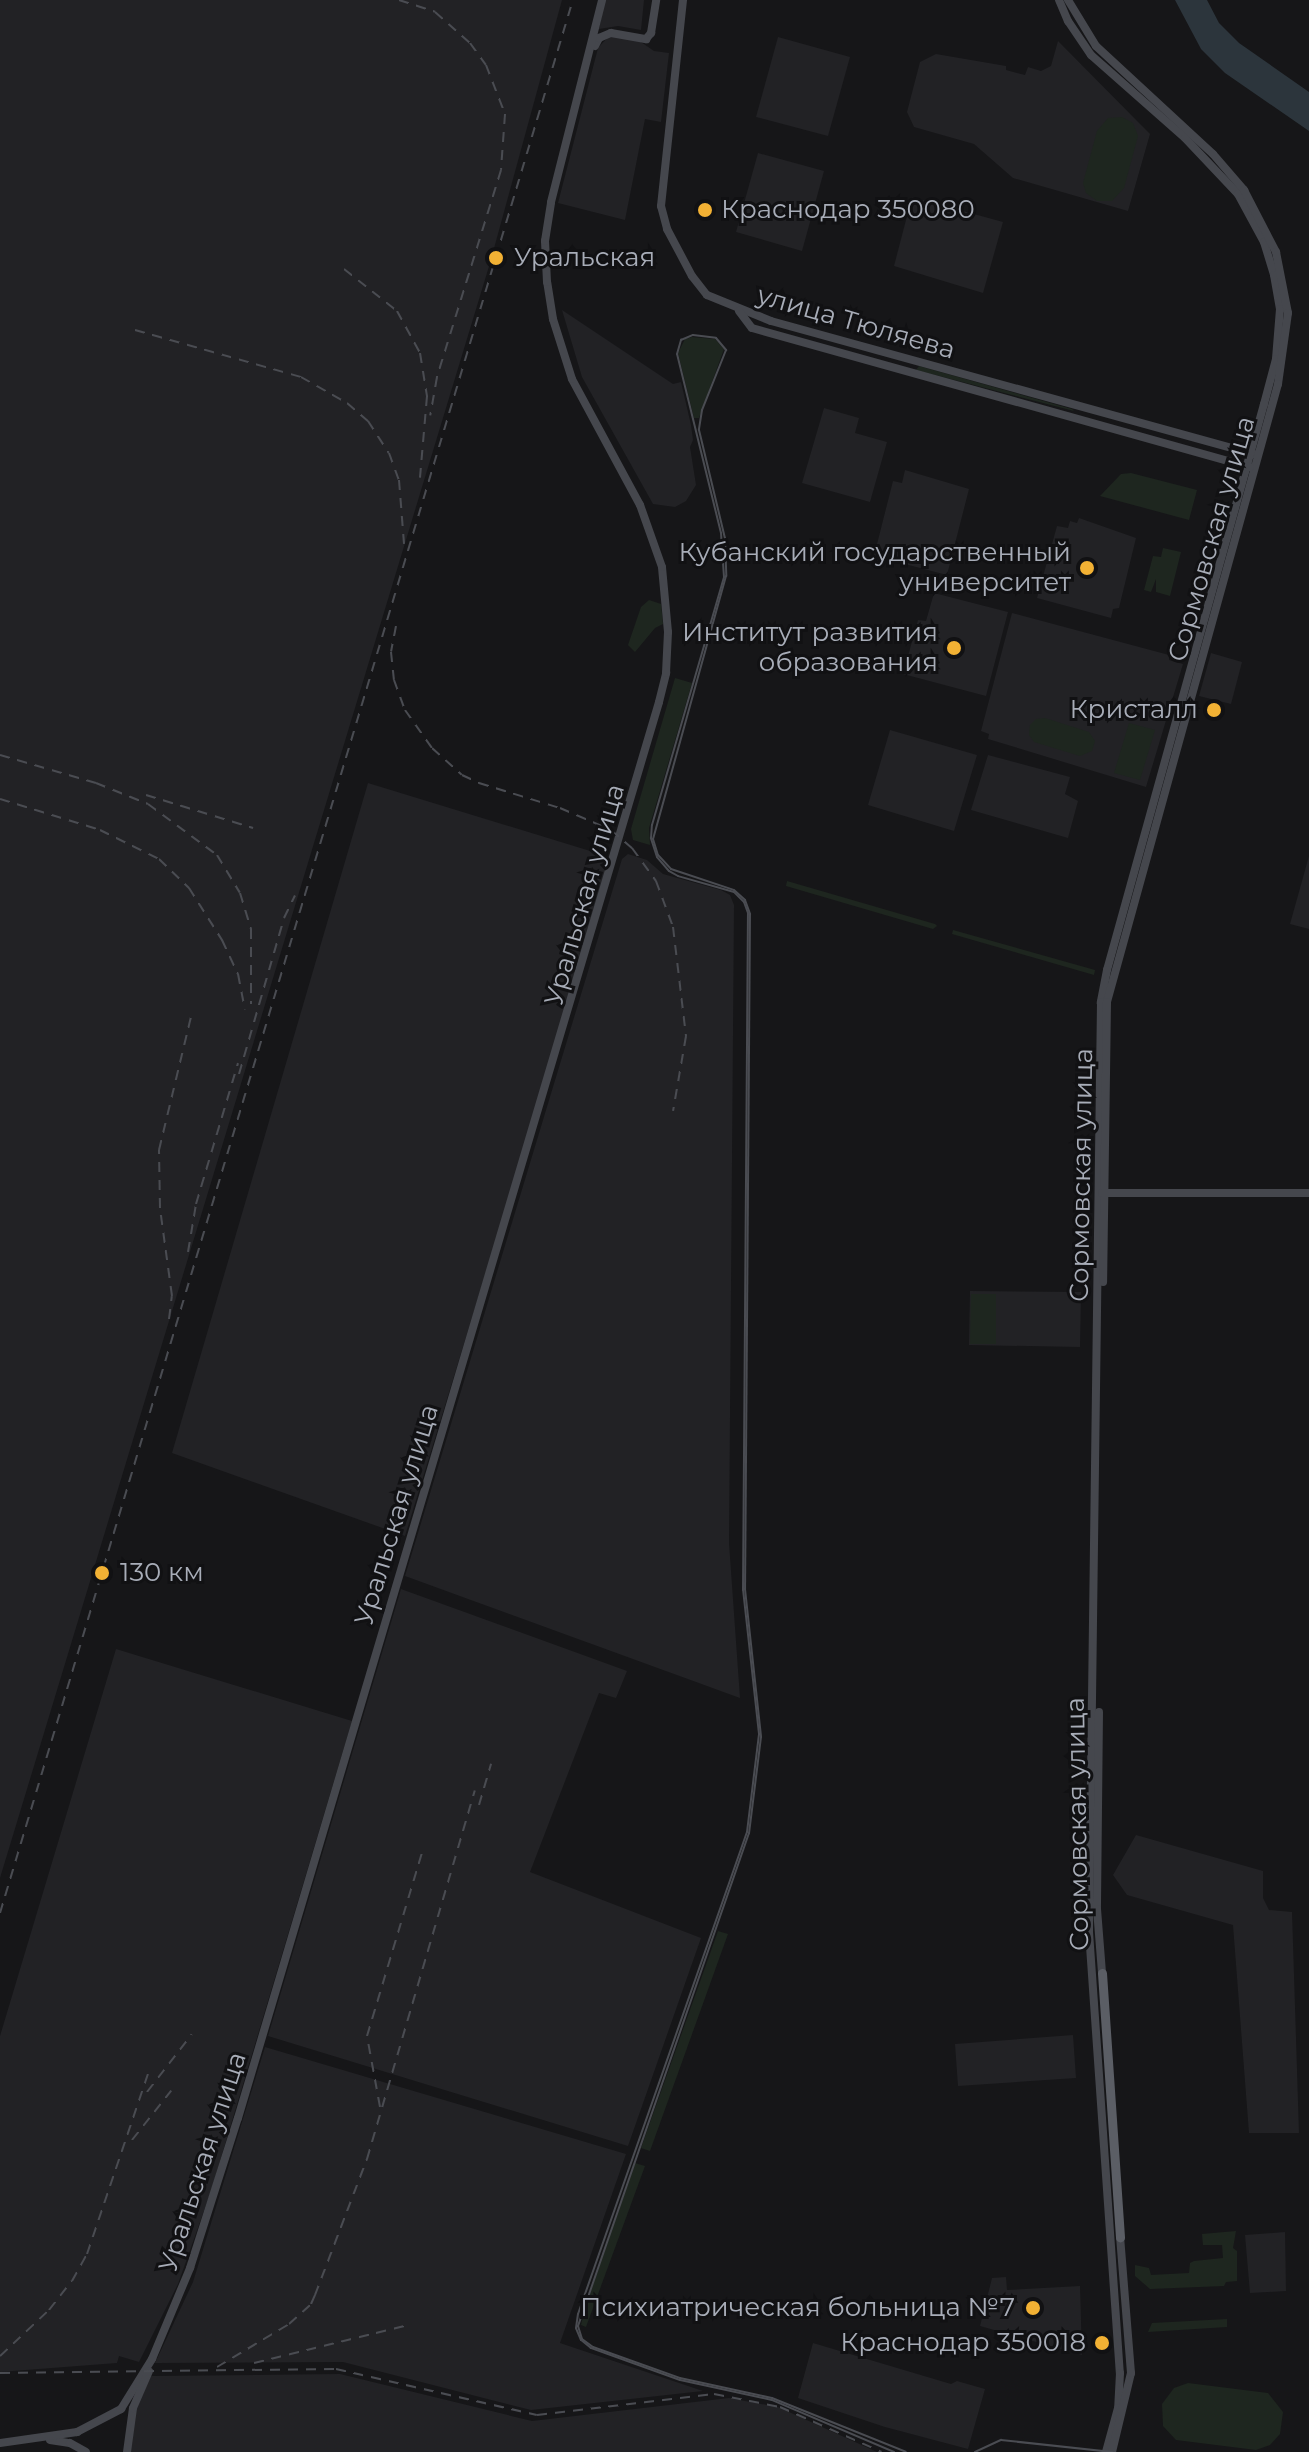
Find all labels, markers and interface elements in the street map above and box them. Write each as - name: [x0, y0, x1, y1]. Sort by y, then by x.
- place label: Краснодар 350080: [721, 194, 975, 226]
- marker: Краснодар 350080: [696, 201, 714, 219]
- place label: Уральская: [514, 242, 655, 274]
- marker: Уральская: [485, 247, 507, 269]
- street label: улица Тюляева: [753, 280, 959, 366]
- street label: Сормовская улица: [1162, 413, 1262, 665]
- place label: Кубанский государственный университет: [679, 537, 1071, 598]
- marker: Кубанский государственный университет: [1078, 559, 1096, 577]
- place label: Институт развития образования: [682, 617, 938, 678]
- marker: Институт развития образования: [945, 639, 963, 657]
- place label: Кристалл: [1070, 694, 1198, 726]
- marker: Кристалл: [1205, 701, 1223, 719]
- street label: Уральская улица: [538, 781, 632, 1009]
- street label: Сормовская улица: [1064, 1048, 1100, 1302]
- street label: Уральская улица: [349, 1401, 445, 1629]
- place label: 130 км: [120, 1557, 204, 1589]
- marker: 130 км: [91, 1562, 113, 1584]
- street label: Сормовская улица: [1060, 1697, 1096, 1951]
- street label: Уральская улица: [153, 2048, 253, 2276]
- place label: Психиатрическая больница №7: [580, 2292, 1015, 2324]
- marker: Психиатрическая больница №7: [1022, 2297, 1044, 2319]
- place label: Краснодар 350018: [840, 2327, 1086, 2359]
- marker: Краснодар 350018: [1093, 2334, 1111, 2352]

